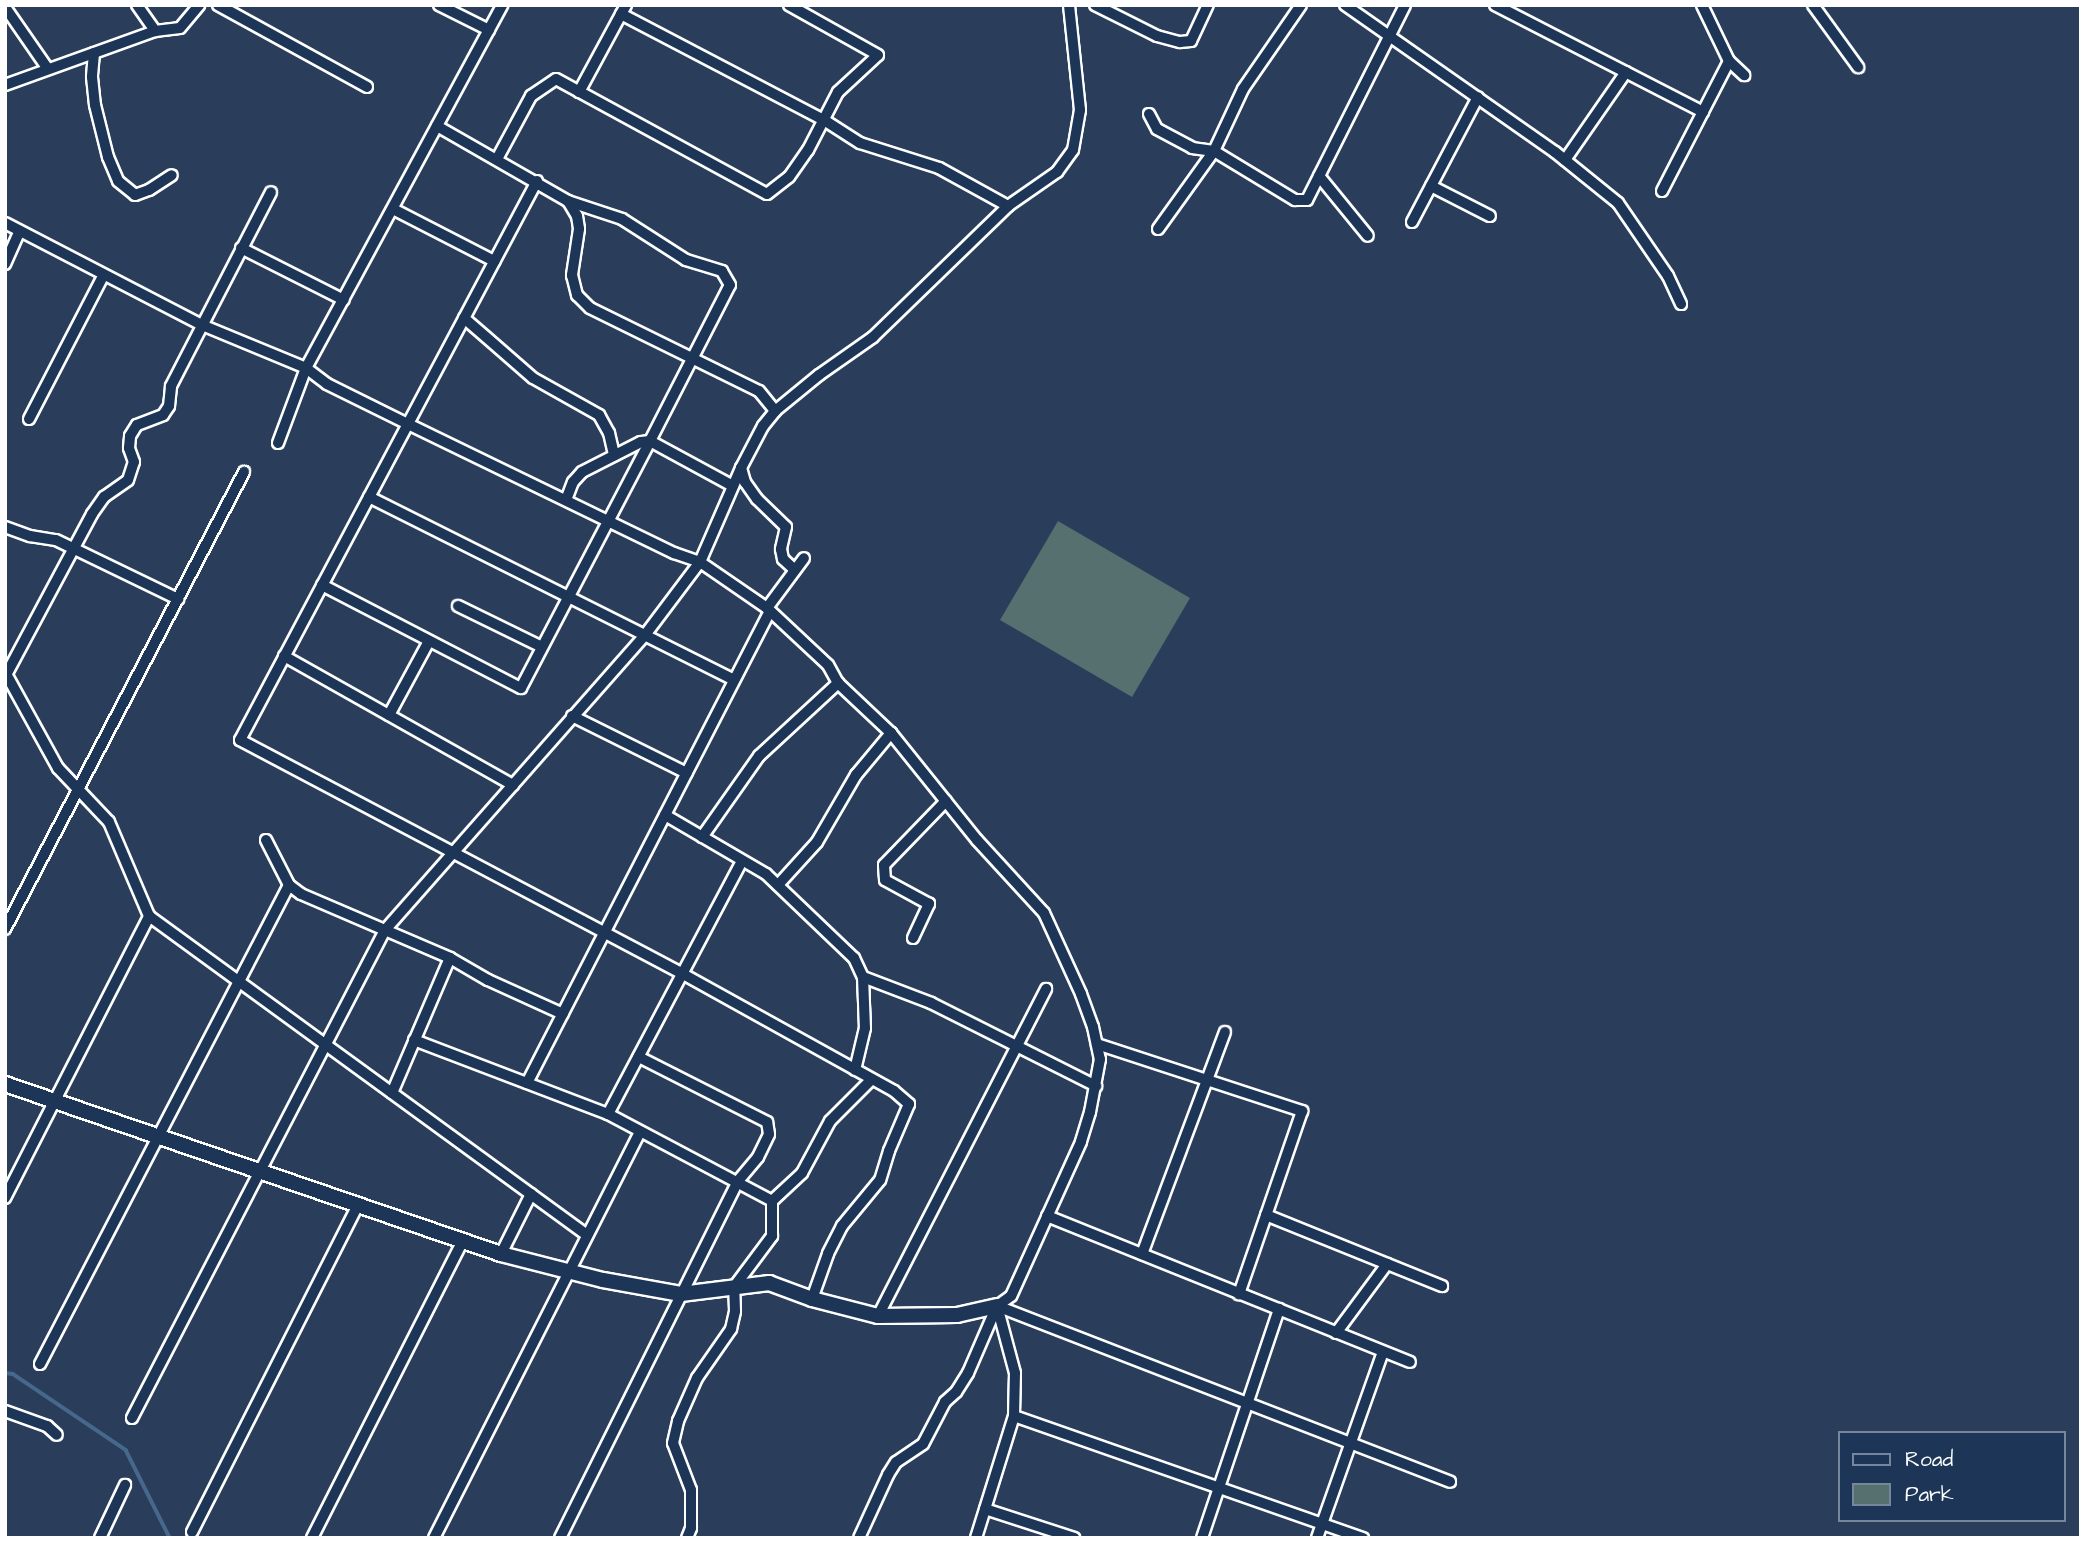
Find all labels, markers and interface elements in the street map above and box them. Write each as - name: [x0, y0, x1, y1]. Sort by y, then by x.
- legend: [1838, 1431, 2065, 1522]
- text: Road: [1905, 1445, 1953, 1474]
- text: Park: [1905, 1480, 1954, 1509]

